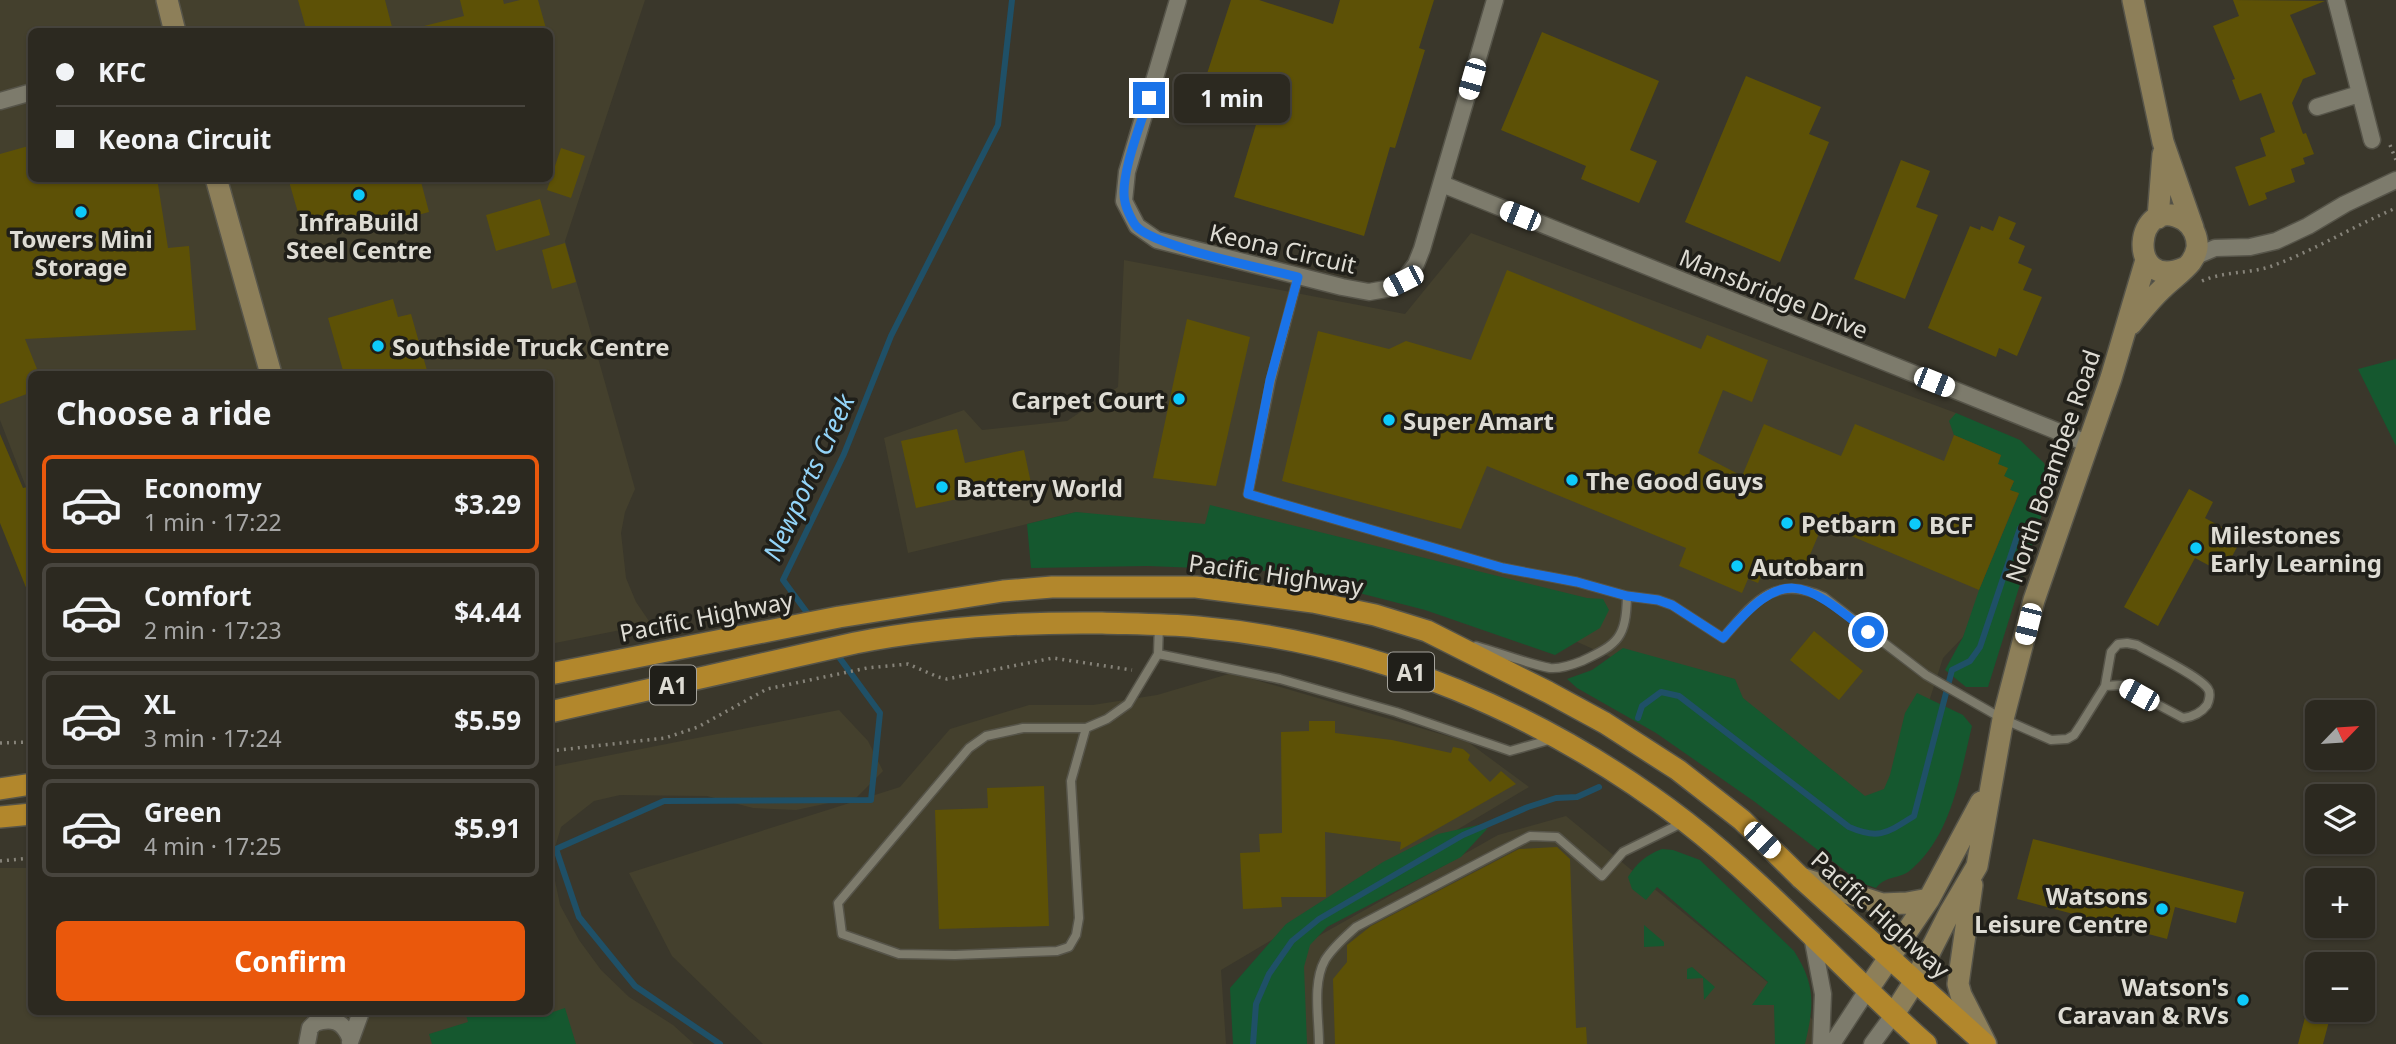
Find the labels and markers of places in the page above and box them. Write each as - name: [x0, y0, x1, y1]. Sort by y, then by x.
- marker: InfraBuild Steel Centre: [351, 187, 367, 203]
- marker: Towers Mini Storage: [73, 204, 89, 220]
- place label: InfraBuild Steel Centre: [286, 205, 432, 266]
- place label: Towers Mini Storage: [9, 222, 153, 283]
- place label: Southside Truck Centre: [392, 330, 670, 363]
- marker: Southside Truck Centre: [370, 338, 386, 354]
- place label: Carpet Court: [1011, 383, 1165, 416]
- marker: Carpet Court: [1171, 391, 1187, 407]
- place label: Super Amart: [1403, 404, 1554, 437]
- marker: Super Amart: [1381, 412, 1397, 428]
- place label: The Good Guys: [1586, 464, 1764, 497]
- place label: Battery World: [956, 471, 1123, 504]
- marker: The Good Guys: [1564, 472, 1580, 488]
- marker: Battery World: [934, 479, 950, 495]
- place label: Petbarn: [1801, 507, 1897, 540]
- place label: BCF: [1929, 508, 1974, 541]
- marker: Petbarn: [1779, 515, 1795, 531]
- marker: BCF: [1907, 516, 1923, 532]
- place label: Milestones Early Learning: [2210, 518, 2382, 579]
- marker: Milestones Early Learning: [2188, 540, 2204, 556]
- place label: Autobarn: [1751, 550, 1865, 583]
- marker: Autobarn: [1729, 558, 1745, 574]
- place label: Watsons Leisure Centre: [1974, 879, 2148, 940]
- marker: Watsons Leisure Centre: [2154, 901, 2170, 917]
- place label: Watson's Caravan & RVs: [2057, 970, 2229, 1031]
- marker: Watson's Caravan & RVs: [2235, 992, 2251, 1008]

